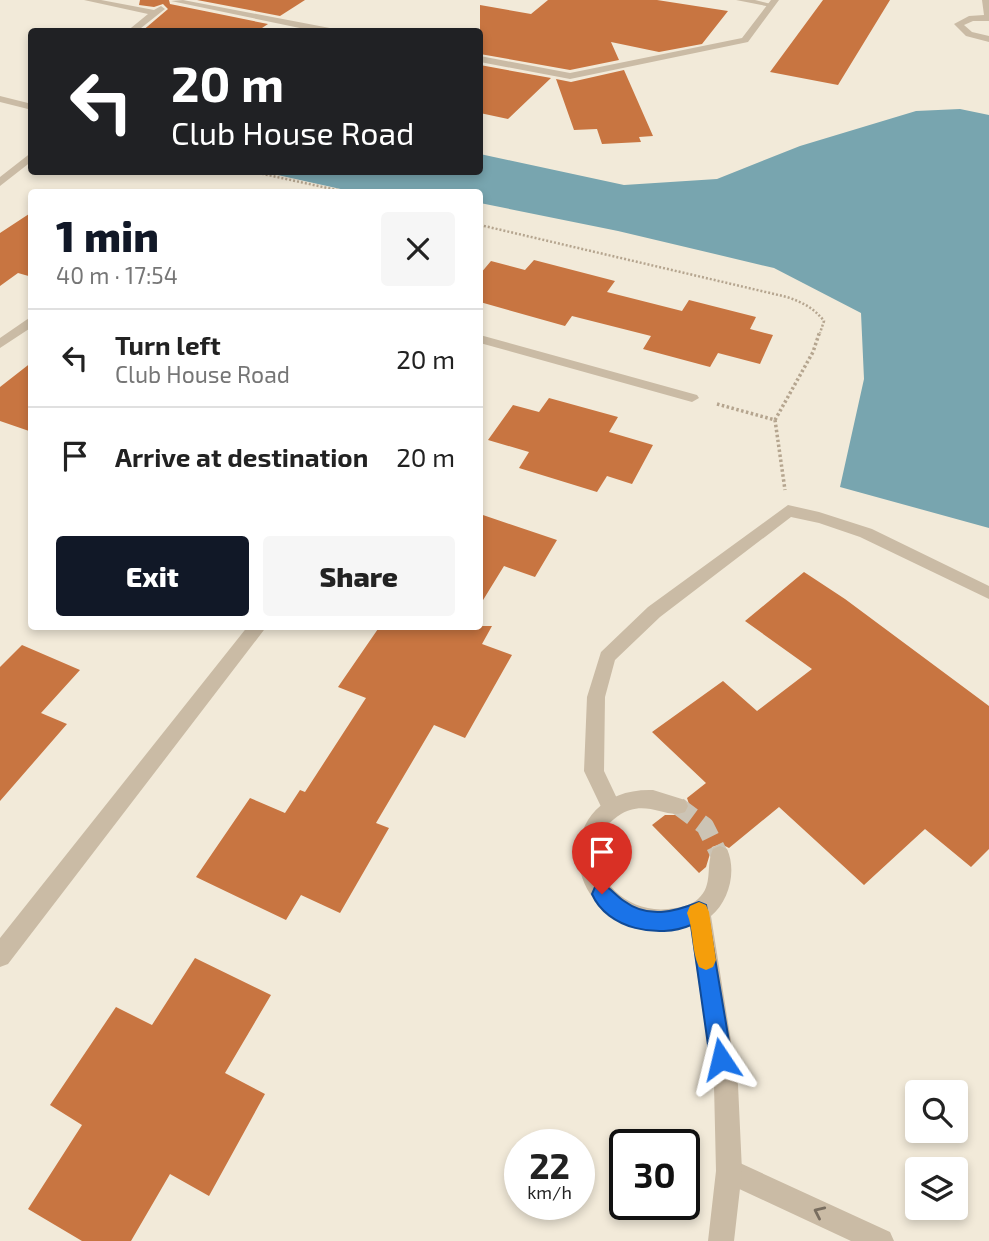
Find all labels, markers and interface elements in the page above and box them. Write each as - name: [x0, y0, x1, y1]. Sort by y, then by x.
- text: 20 m: [171, 53, 284, 112]
- icon: left: [56, 56, 147, 147]
- text: Club House Road: [171, 113, 414, 151]
- text: 1 min: [56, 210, 159, 260]
- button: close: [381, 212, 455, 286]
- text: 40 m · 17:54: [56, 261, 178, 289]
- text: Turn left: [115, 329, 221, 360]
- icon: left: [56, 339, 94, 377]
- text: 20 m: [396, 343, 455, 374]
- text: Club House Road: [115, 360, 290, 388]
- icon: arrive: [56, 437, 94, 475]
- text: Arrive at destination: [115, 441, 368, 472]
- text: 20 m: [396, 441, 455, 472]
- button: Exit: [56, 536, 249, 616]
- button: Share: [263, 536, 455, 616]
- pin: [572, 822, 632, 894]
- icon: arrive: [583, 833, 621, 871]
- position arrow: [684, 1022, 758, 1096]
- map controls: [905, 1080, 968, 1220]
- button: search: [905, 1080, 968, 1143]
- speed limit sign: 30: [609, 1129, 700, 1220]
- text: 22: [529, 1144, 570, 1186]
- button: layers: [905, 1157, 968, 1220]
- text: km/h: [527, 1181, 572, 1203]
- one-way arrow: [814, 1206, 826, 1220]

